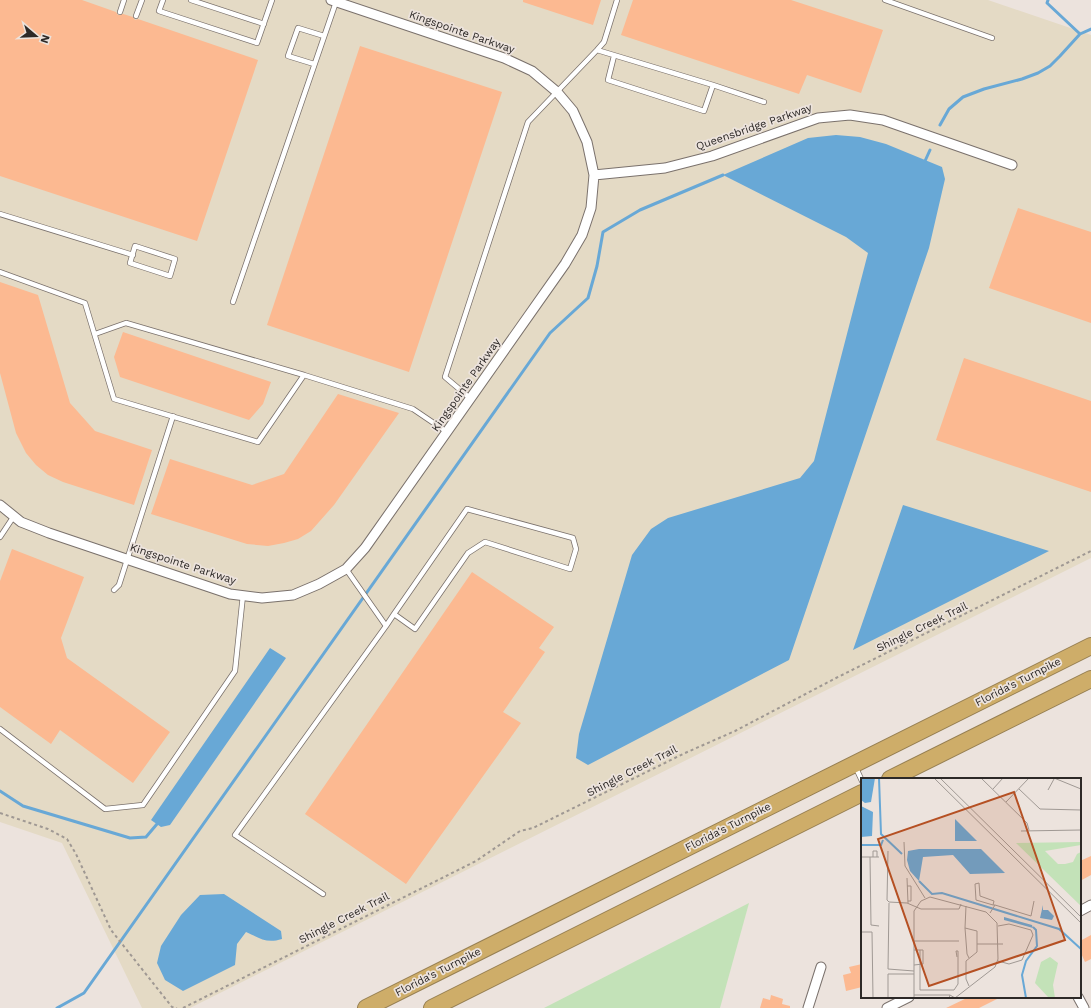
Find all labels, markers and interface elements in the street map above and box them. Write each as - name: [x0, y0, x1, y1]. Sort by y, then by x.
- street label: Kingspointe Parkway: [408, 8, 517, 56]
- north arrow: [16, 16, 56, 56]
- text: N: [38, 33, 52, 45]
- street label: Queensbridge Parkway: [694, 101, 814, 153]
- street label: Kingspointe Parkway: [429, 336, 503, 434]
- street label: Kingspointe Parkway: [128, 541, 238, 587]
- street label: Shingle Creek Trail: [874, 599, 970, 655]
- street label: Florida's Turnpike: [973, 655, 1063, 709]
- street label: Shingle Creek Trail: [585, 742, 680, 799]
- inset map: [861, 778, 1081, 998]
- street label: Florida's Turnpike: [683, 800, 773, 854]
- street label: Shingle Creek Trail: [297, 889, 392, 946]
- street label: Florida's Turnpike: [393, 945, 483, 999]

